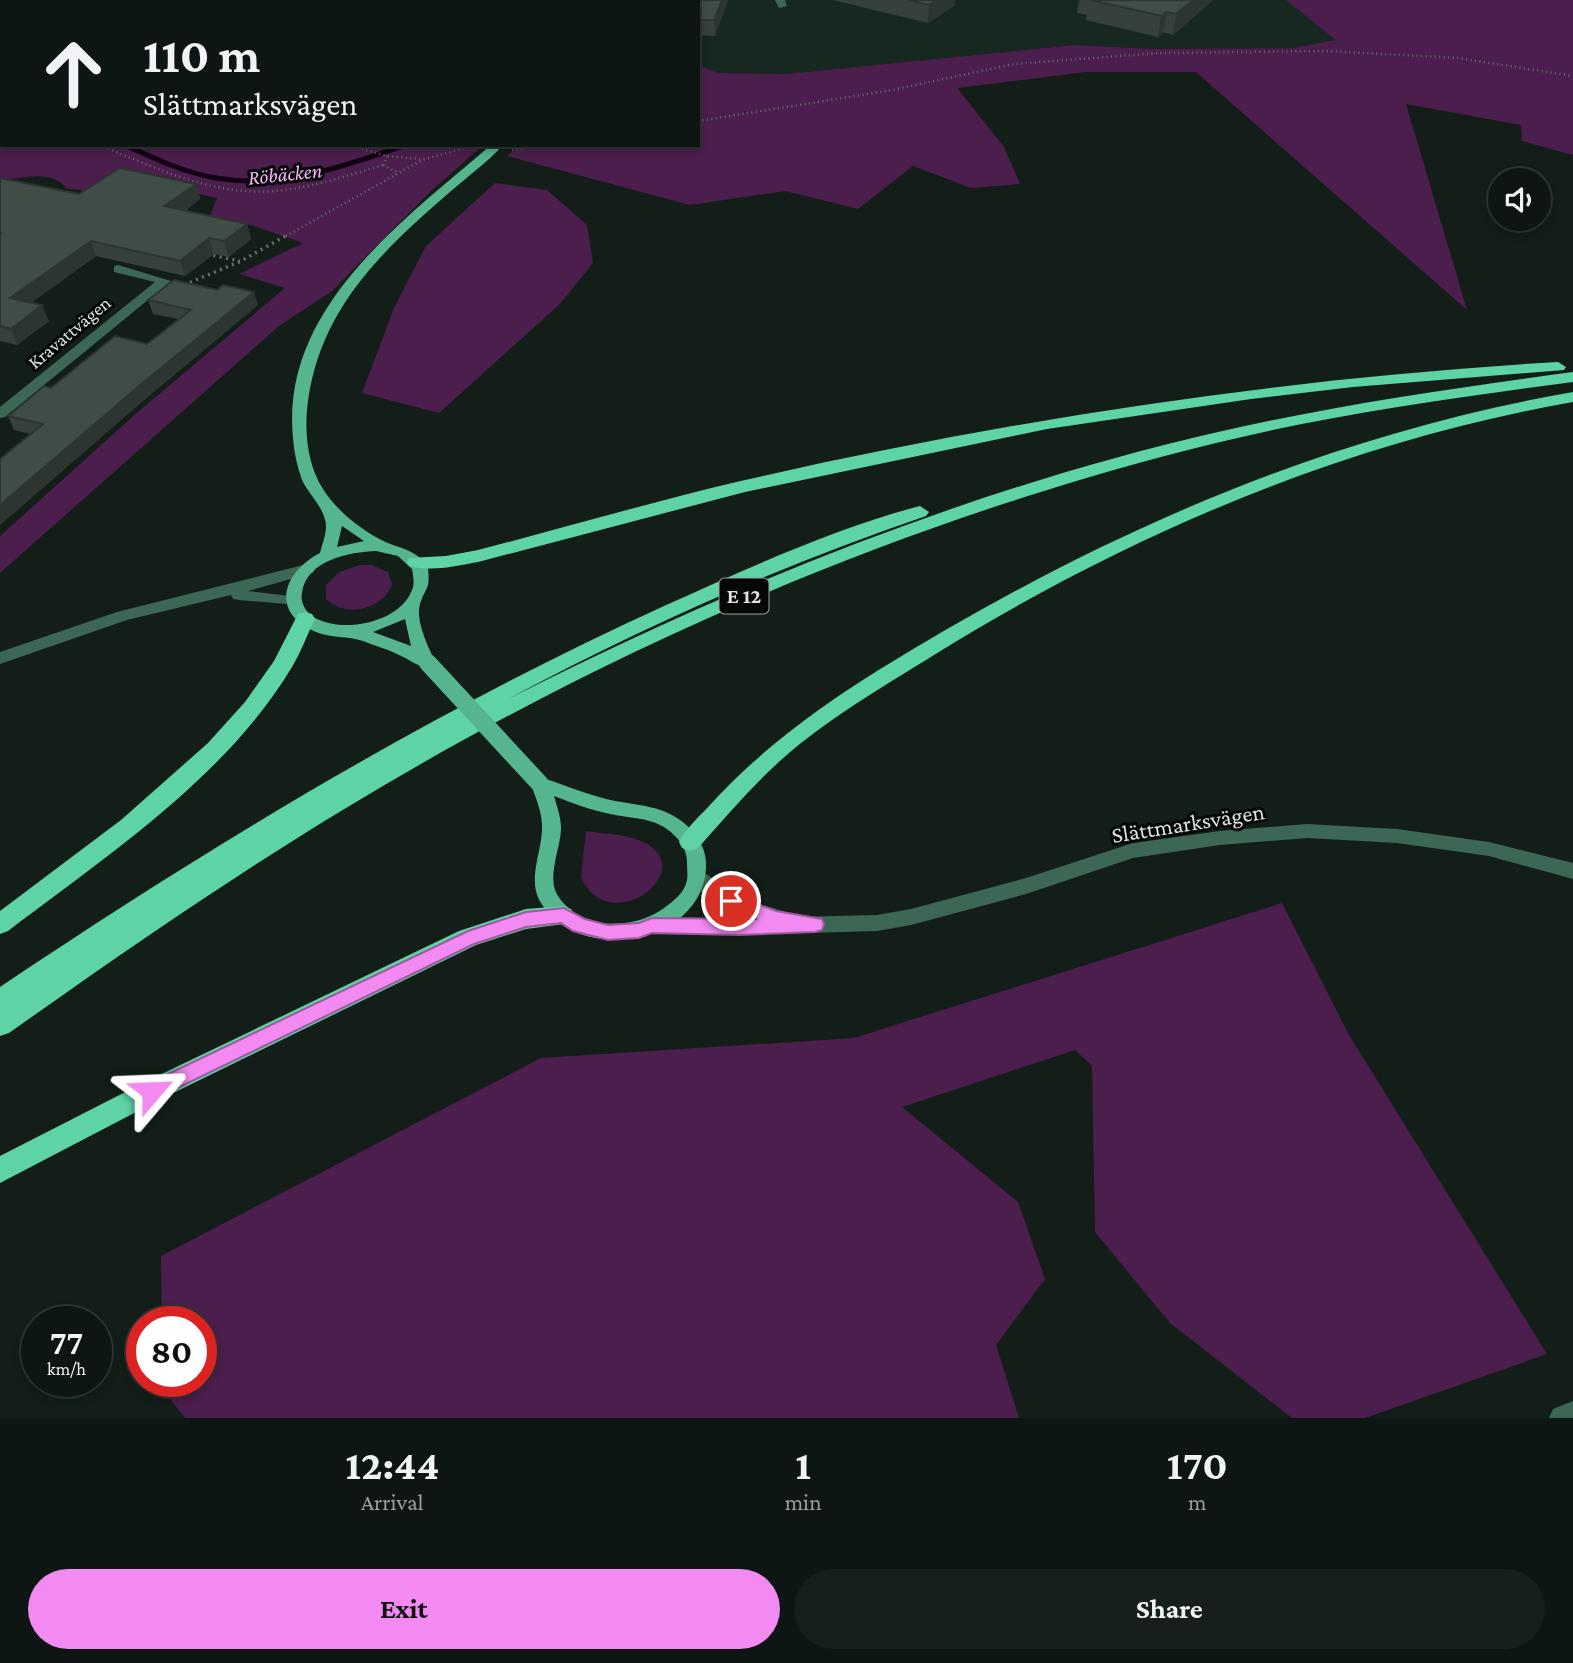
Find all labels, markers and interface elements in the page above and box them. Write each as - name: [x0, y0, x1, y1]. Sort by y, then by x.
- icon: ahead: [28, 28, 119, 119]
- text: 110 m: [143, 28, 260, 83]
- text: Slättmarksvägen: [143, 86, 358, 122]
- water label: Röbäcken: [247, 158, 323, 190]
- map controls: [1488, 168, 1551, 231]
- button: sound: [1488, 168, 1551, 231]
- street label: Kravattvägen: [24, 292, 115, 373]
- road number: E 12: [720, 578, 768, 614]
- street label: Slättmarksvägen: [1110, 798, 1266, 848]
- pin: [701, 871, 761, 931]
- icon: arrive: [712, 882, 750, 920]
- position arrow: [115, 1054, 189, 1128]
- speed limit sign: 80: [126, 1306, 217, 1397]
- text: 77: [50, 1323, 83, 1362]
- text: km/h: [47, 1359, 86, 1379]
- text: 12:44: [345, 1441, 439, 1488]
- text: 1: [795, 1441, 811, 1488]
- text: 170: [1167, 1441, 1228, 1488]
- text: Arrival: [361, 1489, 424, 1515]
- text: min: [785, 1489, 821, 1515]
- text: m: [1188, 1489, 1206, 1515]
- button: Exit: [28, 1569, 780, 1649]
- button: Share: [794, 1569, 1545, 1649]

